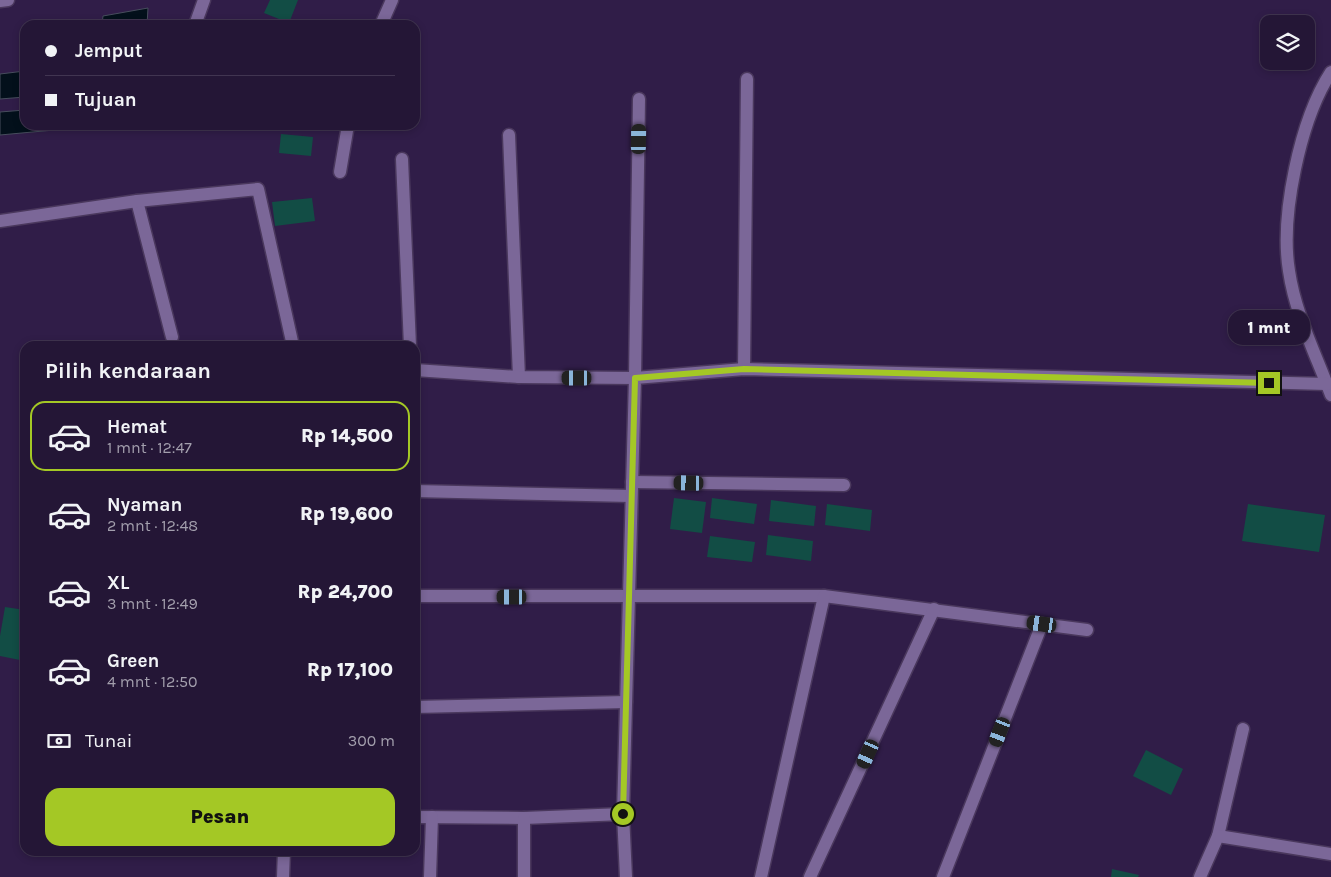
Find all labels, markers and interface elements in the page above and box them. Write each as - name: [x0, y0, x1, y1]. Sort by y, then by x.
- map controls: [1260, 15, 1315, 70]
- button: layers: [1260, 15, 1315, 70]
- text: Jemput: [75, 40, 143, 62]
- text: Tujuan: [75, 89, 137, 111]
- car: [631, 124, 646, 154]
- callout: 1 mnt: [1228, 310, 1310, 346]
- text: 1 mnt: [1248, 318, 1290, 337]
- text: Pilih kendaraan: [45, 358, 211, 384]
- car: [562, 371, 592, 386]
- route end: [1258, 372, 1280, 394]
- icon: car: [47, 414, 92, 459]
- text: Hemat: [107, 416, 167, 438]
- text: Rp 14,500: [301, 425, 393, 447]
- text: 1 mnt · 12:47: [107, 438, 192, 457]
- car: [673, 475, 704, 491]
- icon: car: [47, 492, 92, 537]
- text: Nyaman: [107, 494, 182, 516]
- text: Rp 19,600: [300, 503, 393, 525]
- text: 2 mnt · 12:48: [107, 516, 198, 535]
- icon: car: [47, 570, 92, 615]
- text: XL: [107, 572, 129, 594]
- text: Rp 24,700: [298, 581, 393, 603]
- car: [497, 590, 527, 605]
- text: 3 mnt · 12:49: [107, 594, 198, 613]
- car: [1026, 614, 1057, 634]
- icon: car: [47, 648, 92, 693]
- text: Green: [107, 650, 159, 672]
- text: Rp 17,100: [307, 659, 393, 681]
- text: 4 mnt · 12:50: [107, 672, 198, 691]
- car: [987, 715, 1012, 749]
- icon: cash: [45, 727, 73, 755]
- text: Tunai: [85, 730, 132, 752]
- text: 300 m: [348, 731, 395, 750]
- car: [855, 737, 880, 771]
- button: Pesan: [45, 788, 395, 846]
- route start: [612, 803, 634, 825]

